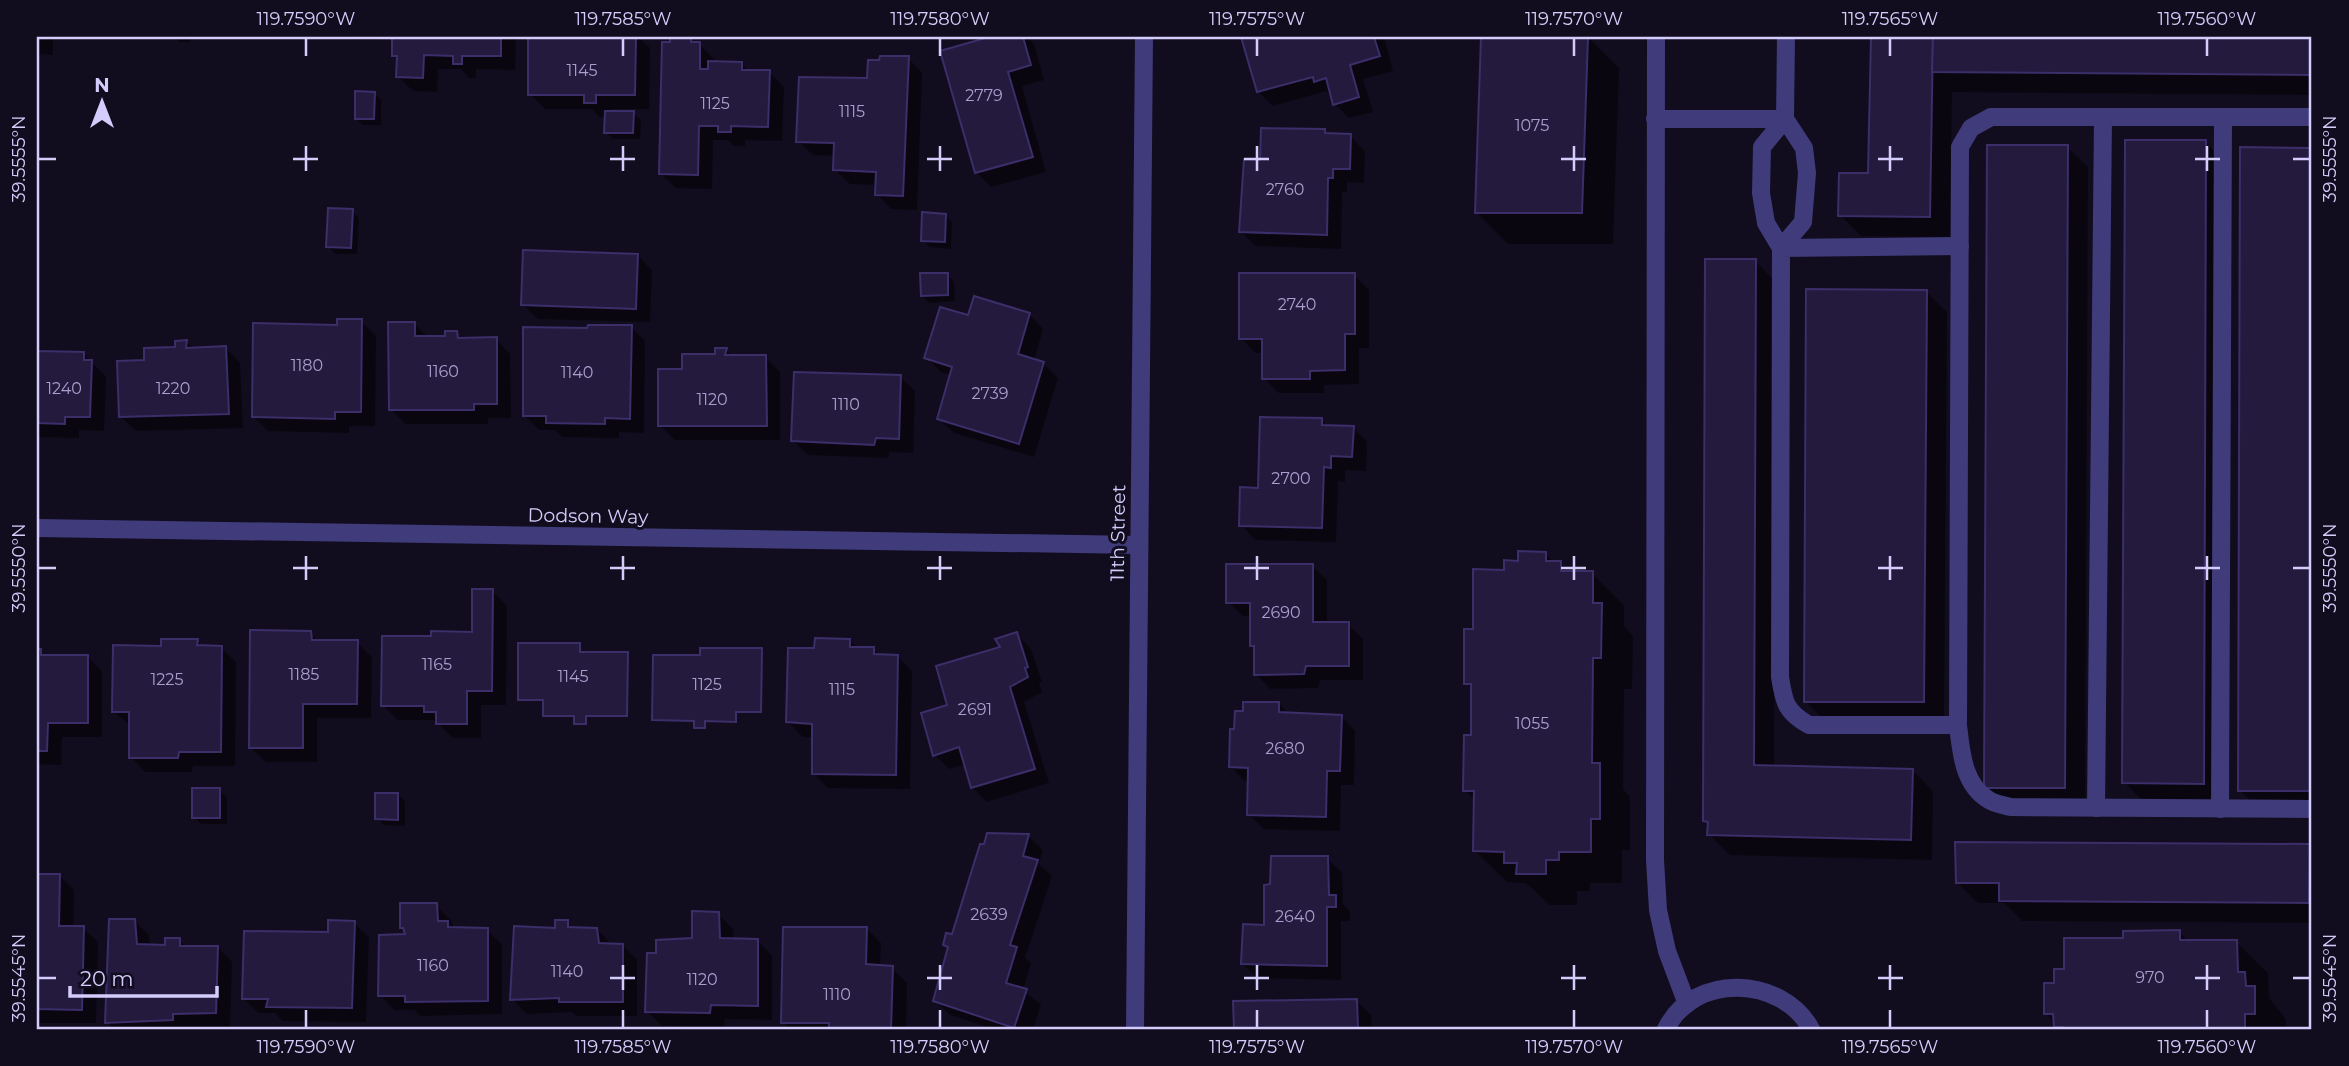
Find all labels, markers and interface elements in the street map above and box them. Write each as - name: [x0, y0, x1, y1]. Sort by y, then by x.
- text: 119.7590°W: [257, 8, 355, 30]
- text: 119.7585°W: [574, 8, 672, 30]
- text: 119.7580°W: [890, 8, 990, 30]
- text: 119.7575°W: [1209, 8, 1305, 30]
- text: 119.7570°W: [1525, 8, 1623, 30]
- text: 119.7565°W: [1842, 8, 1938, 30]
- text: 119.7560°W: [2158, 8, 2256, 30]
- house number: 1145: [566, 61, 598, 80]
- north arrow: [66, 66, 136, 136]
- text: N: [94, 74, 110, 97]
- house number: 2779: [965, 86, 1003, 105]
- house number: 1125: [700, 94, 730, 113]
- house number: 1115: [839, 102, 865, 121]
- text: 39.5555°N: [8, 115, 30, 203]
- text: 39.5555°N: [2319, 115, 2341, 203]
- house number: 1075: [1515, 116, 1549, 135]
- house number: 2760: [1266, 180, 1304, 199]
- house number: 2740: [1278, 295, 1316, 314]
- house number: 1180: [291, 356, 323, 375]
- house number: 1160: [427, 362, 459, 381]
- house number: 1140: [561, 363, 593, 382]
- house number: 1240: [46, 379, 82, 398]
- house number: 1220: [156, 379, 190, 398]
- house number: 2739: [971, 384, 1009, 403]
- house number: 1120: [696, 390, 728, 409]
- house number: 1110: [832, 395, 860, 414]
- house number: 2700: [1271, 469, 1311, 488]
- street label: 11th Street: [1106, 484, 1130, 582]
- street label: Dodson Way: [527, 503, 649, 529]
- text: 39.5550°N: [8, 523, 30, 613]
- text: 39.5550°N: [2319, 523, 2341, 613]
- house number: 2690: [1261, 603, 1301, 622]
- house number: 1165: [422, 655, 452, 674]
- house number: 1185: [289, 665, 319, 684]
- house number: 1145: [557, 667, 589, 686]
- house number: 1225: [150, 670, 184, 689]
- house number: 1125: [692, 675, 722, 694]
- house number: 1115: [829, 680, 855, 699]
- house number: 2691: [958, 700, 992, 719]
- house number: 1055: [1515, 714, 1549, 733]
- house number: 2680: [1265, 739, 1305, 758]
- house number: 2639: [970, 905, 1008, 924]
- house number: 2640: [1275, 907, 1315, 926]
- text: 39.5545°N: [8, 934, 30, 1022]
- text: 39.5545°N: [2319, 934, 2341, 1022]
- scale bar: [70, 954, 217, 998]
- house number: 1160: [417, 956, 449, 975]
- house number: 1140: [551, 962, 583, 981]
- text: 20 m: [80, 966, 134, 991]
- house number: 970: [2135, 968, 2165, 987]
- house number: 1120: [686, 970, 718, 989]
- house number: 1110: [823, 985, 851, 1004]
- text: 119.7590°W: [257, 1036, 355, 1058]
- text: 119.7585°W: [574, 1036, 672, 1058]
- text: 119.7580°W: [890, 1036, 990, 1058]
- text: 119.7575°W: [1209, 1036, 1305, 1058]
- text: 119.7570°W: [1525, 1036, 1623, 1058]
- text: 119.7565°W: [1842, 1036, 1938, 1058]
- text: 119.7560°W: [2158, 1036, 2256, 1058]

